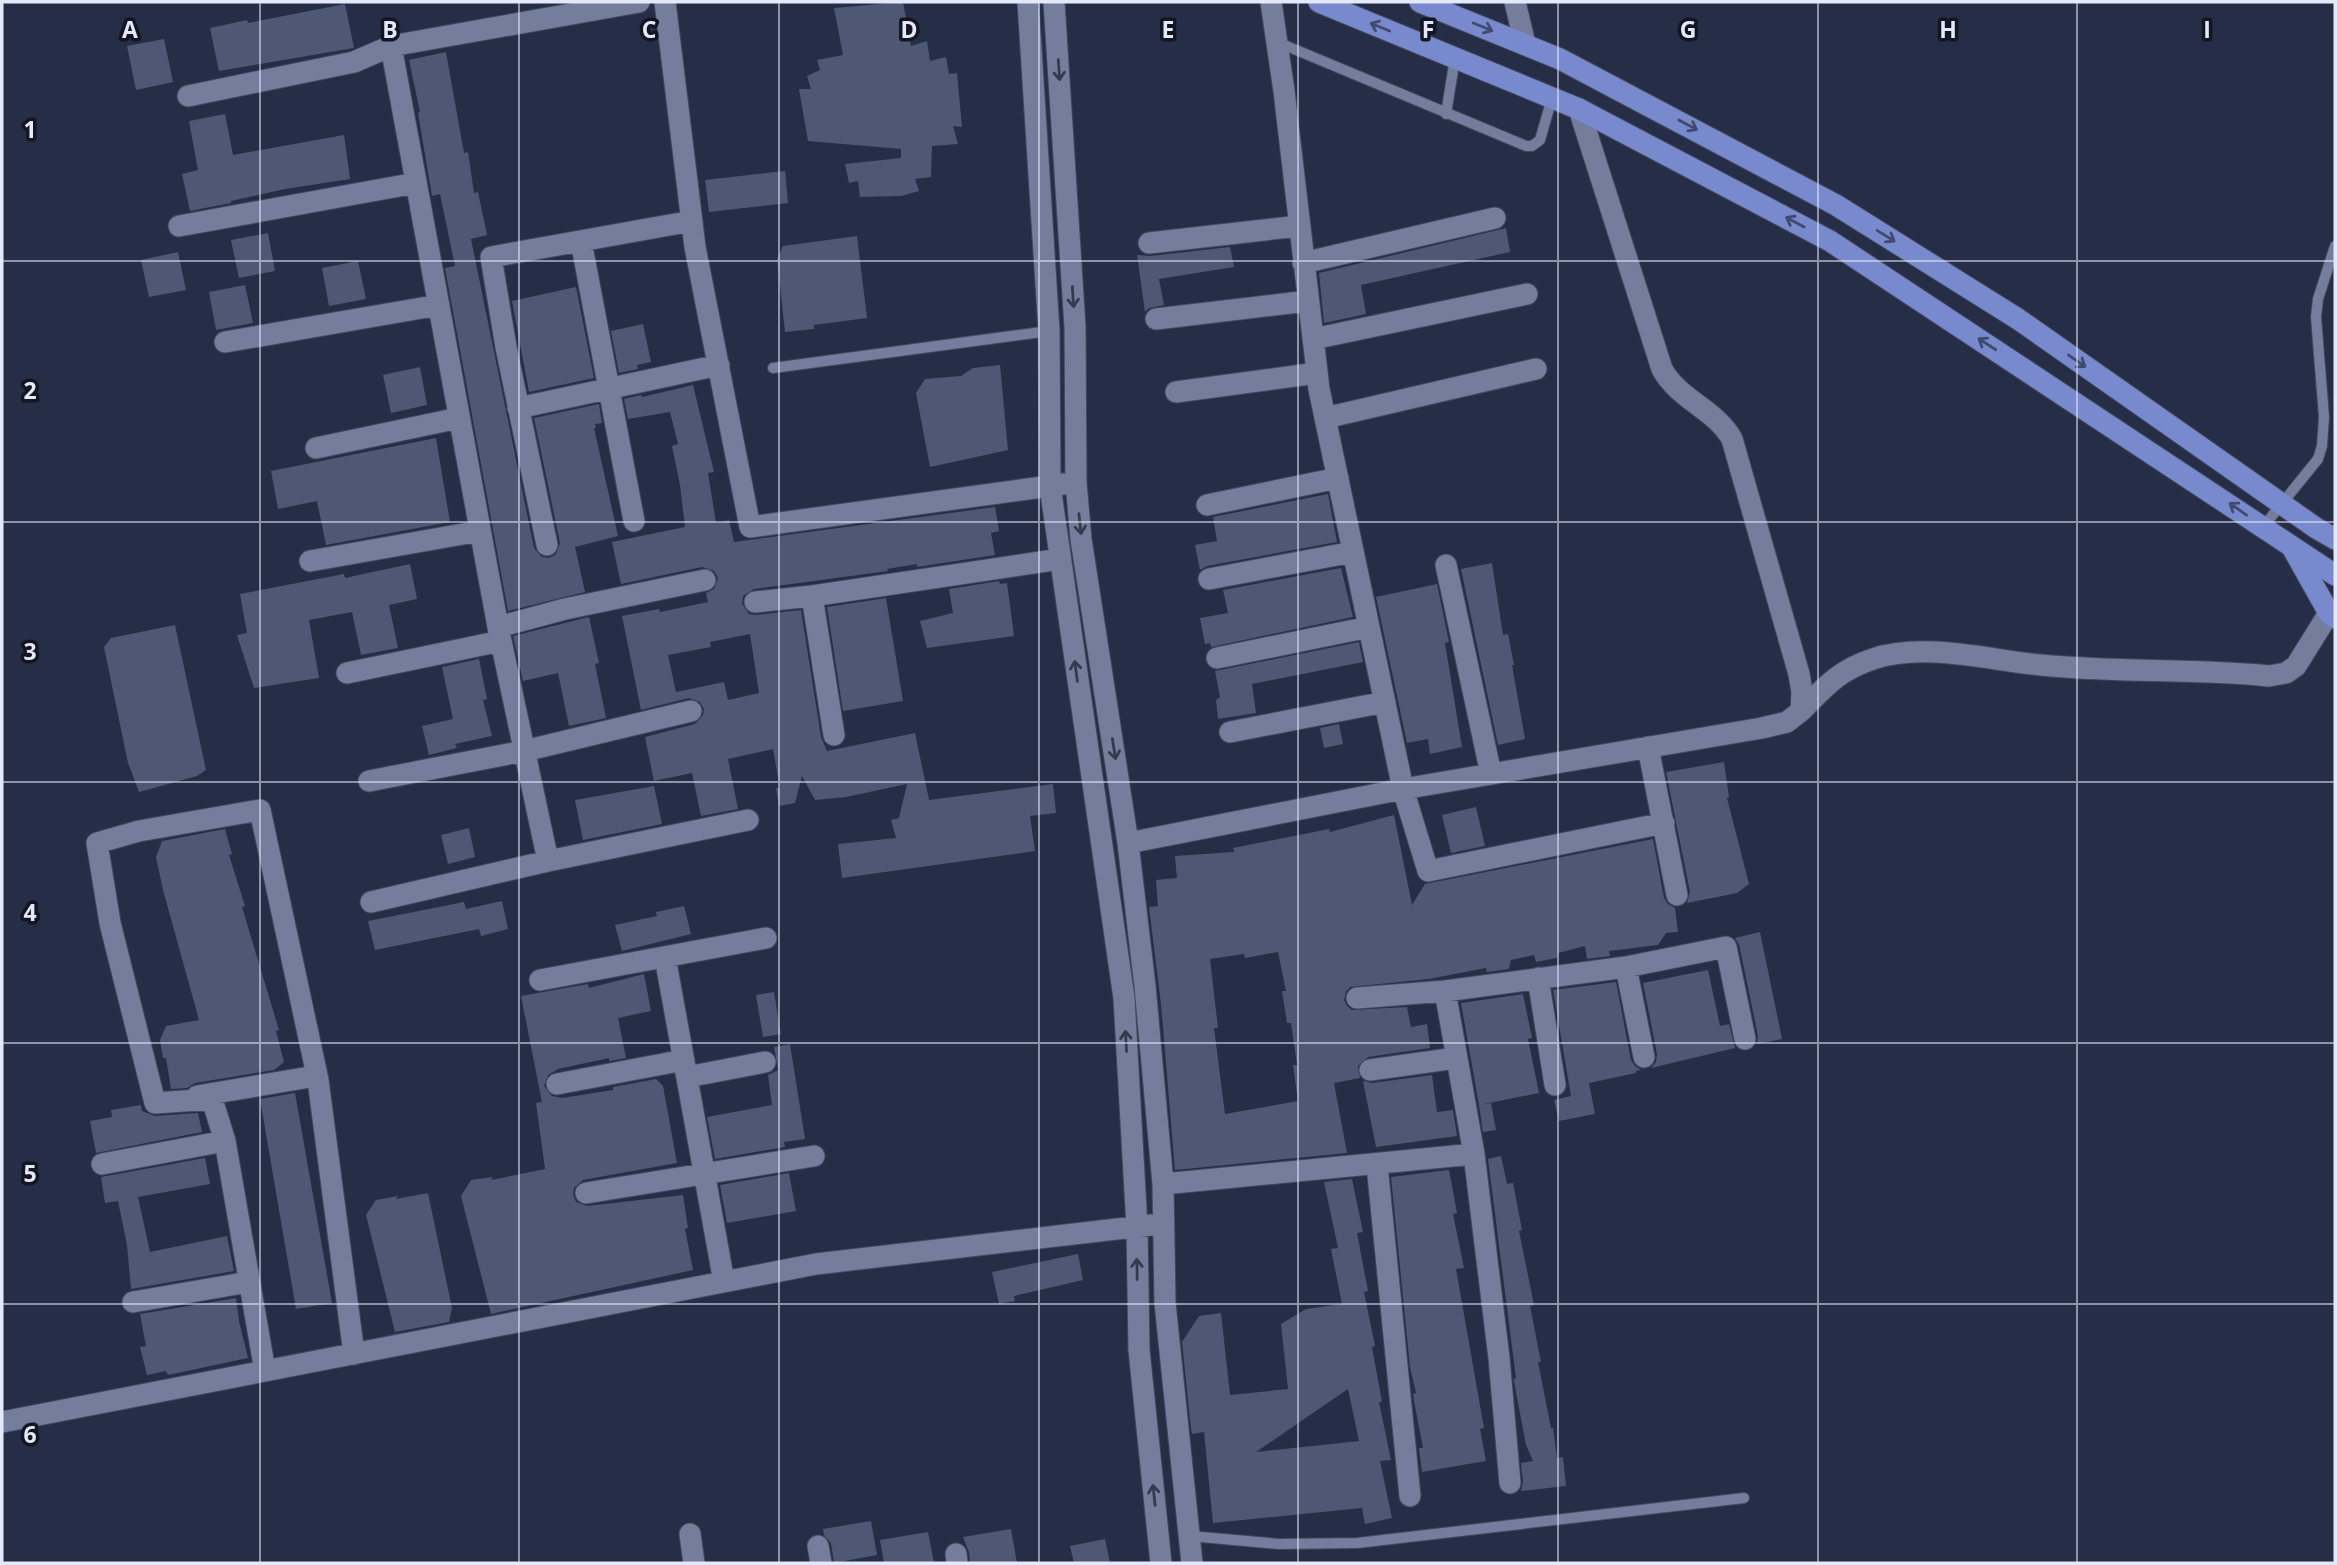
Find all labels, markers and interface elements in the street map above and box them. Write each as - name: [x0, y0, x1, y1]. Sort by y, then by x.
- text: A: [122, 13, 138, 45]
- text: B: [382, 13, 398, 45]
- text: C: [642, 13, 656, 45]
- text: D: [900, 13, 918, 45]
- text: E: [1162, 13, 1174, 45]
- text: F: [1422, 13, 1434, 45]
- text: G: [1680, 13, 1696, 45]
- text: H: [1939, 13, 1957, 45]
- text: I: [2203, 13, 2211, 45]
- one-way arrow: [1370, 20, 1392, 33]
- one-way arrow: [1471, 22, 1493, 35]
- one-way arrow: [1053, 58, 1066, 81]
- text: 1: [23, 113, 37, 145]
- one-way arrow: [1677, 119, 1698, 133]
- one-way arrow: [1785, 215, 1805, 229]
- one-way arrow: [1876, 230, 1896, 244]
- one-way arrow: [1067, 285, 1080, 308]
- one-way arrow: [1977, 336, 1997, 350]
- one-way arrow: [2067, 353, 2086, 368]
- text: 2: [23, 374, 37, 406]
- one-way arrow: [2229, 502, 2248, 516]
- one-way arrow: [1073, 512, 1086, 535]
- text: 3: [23, 635, 37, 667]
- one-way arrow: [1069, 660, 1082, 682]
- one-way arrow: [1107, 737, 1120, 760]
- text: 4: [23, 896, 37, 928]
- one-way arrow: [1120, 1030, 1133, 1053]
- text: 5: [23, 1157, 37, 1189]
- one-way arrow: [1131, 1257, 1144, 1280]
- text: 6: [23, 1418, 37, 1450]
- one-way arrow: [1147, 1485, 1160, 1507]

